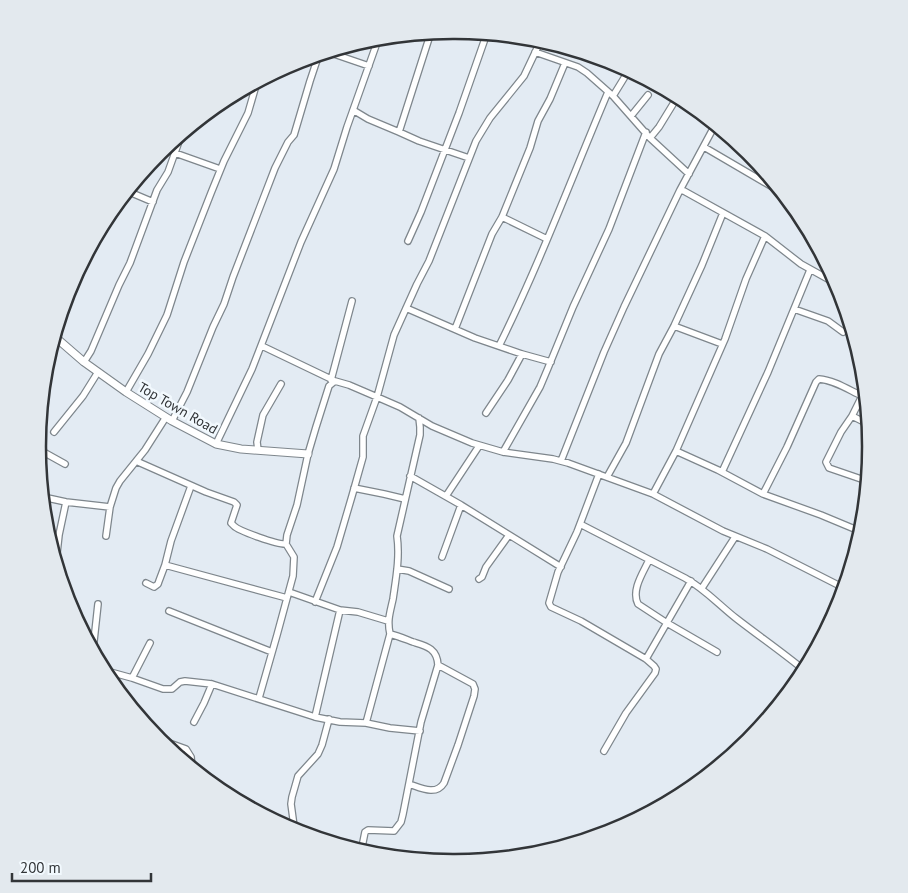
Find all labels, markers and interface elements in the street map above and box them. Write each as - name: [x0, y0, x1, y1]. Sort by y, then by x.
- street label: Top Town Road: [135, 378, 221, 438]
- scale bar: [12, 850, 151, 882]
- text: 200 m: [20, 858, 61, 877]

